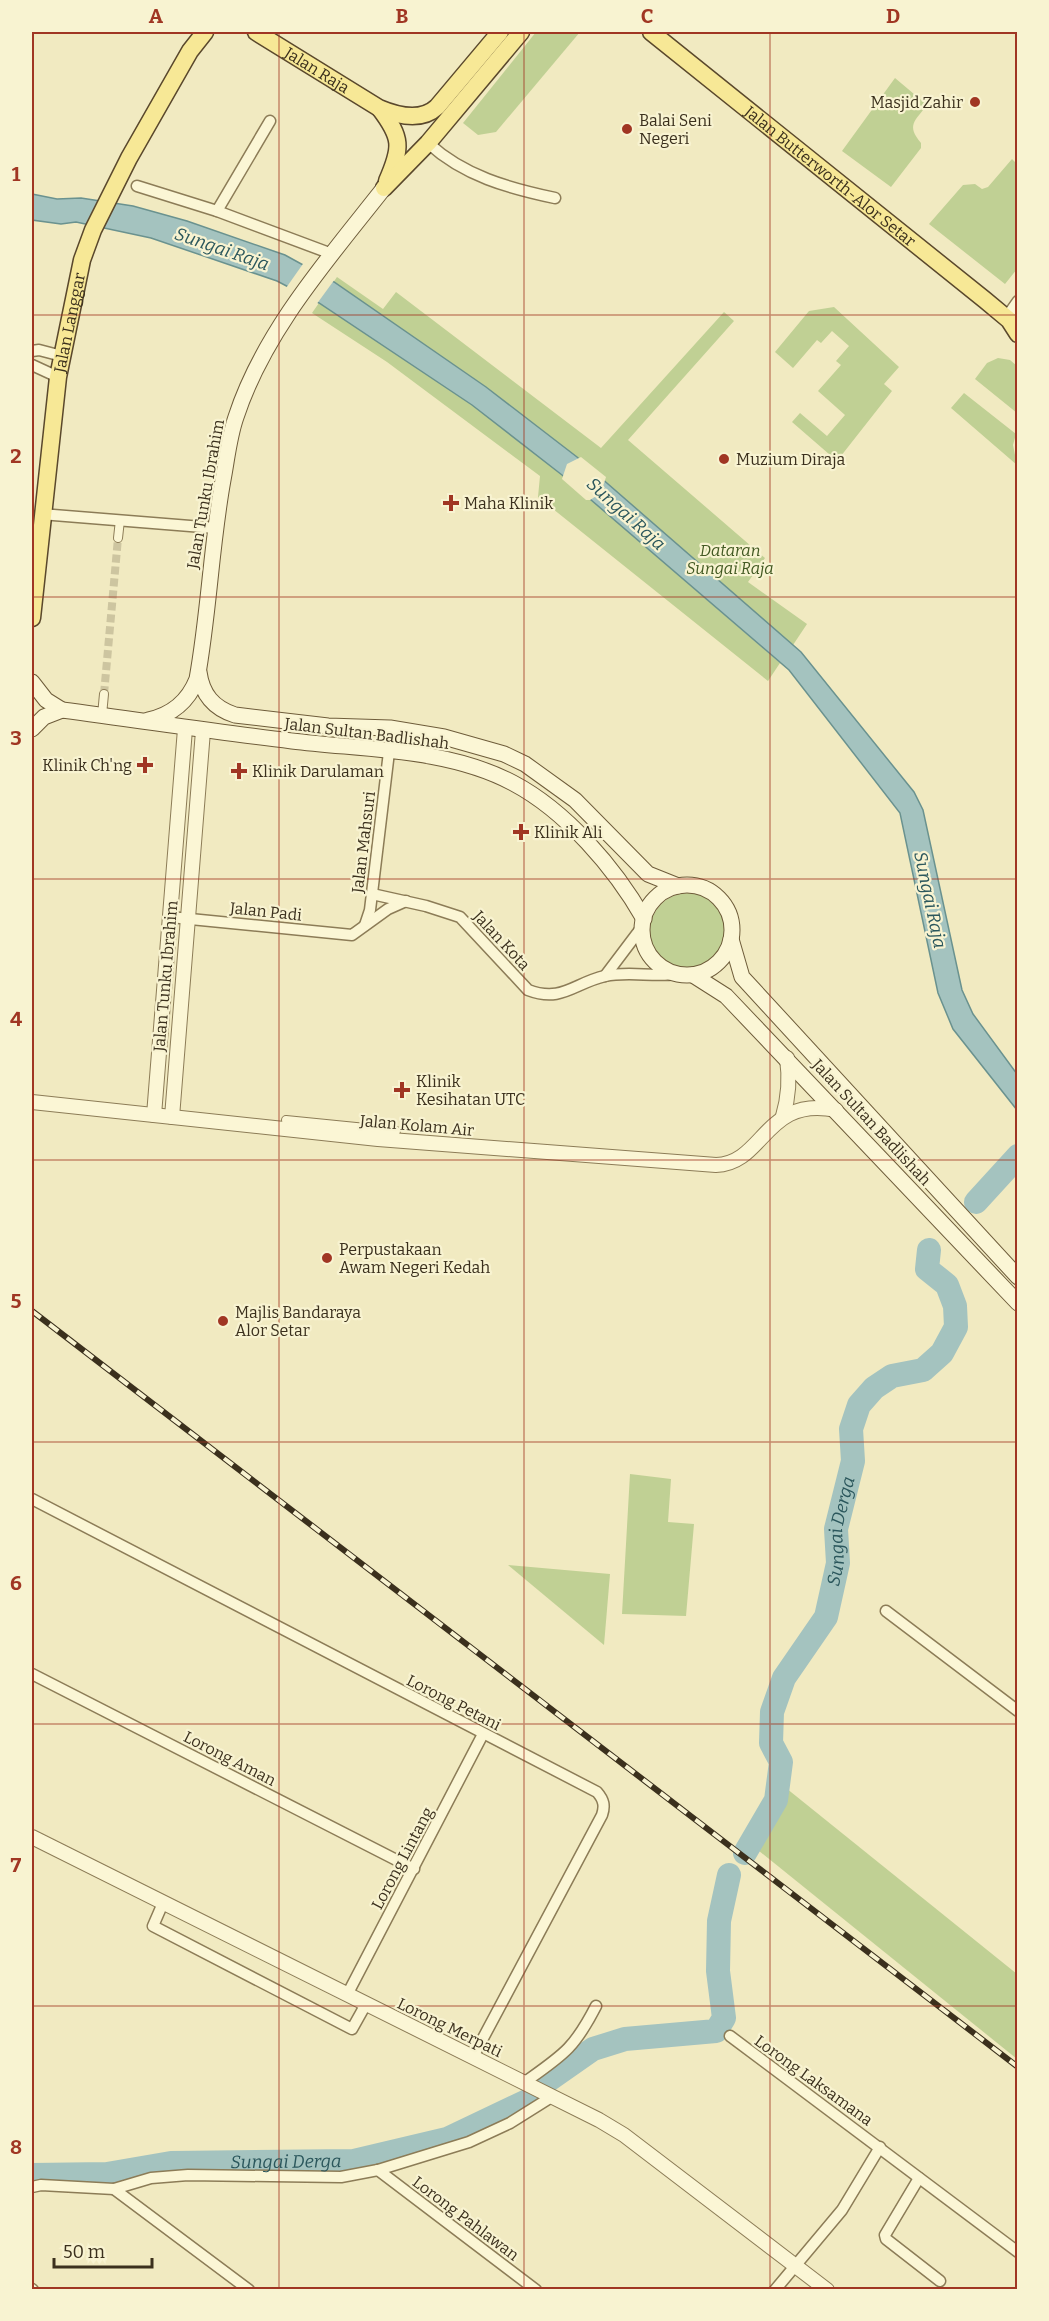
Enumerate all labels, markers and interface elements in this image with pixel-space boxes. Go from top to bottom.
text: A [149,4,164,28]
text: B [396,4,409,28]
text: C [641,4,653,28]
text: D [886,4,900,28]
street label: Jalan Raja [280,43,353,97]
place label: Masjid Zahir [870,93,963,112]
marker: Masjid Zahir [968,95,982,109]
street label: Jalan Butterworth-Alor Setar [740,101,919,251]
place label: Balai Seni Negeri [639,111,712,148]
marker: Balai Seni Negeri [620,122,634,136]
text: 1 [12,162,21,186]
water label: Sungai Raja [172,223,272,275]
street label: Jalan Langgar [50,271,89,375]
street label: Jalan Tunku Ibrahim [183,418,228,571]
text: 2 [10,444,22,468]
place label: Muzium Diraja [736,450,846,469]
marker: Muzium Diraja [717,452,731,466]
water label: Sungai Raja [582,473,670,555]
marker: Maha Klinik [442,494,460,512]
place label: Maha Klinik [464,494,553,513]
park label: Dataran Sungai Raja [686,541,774,578]
street label: Jalan Sultan Badlishah [283,714,450,753]
text: 3 [10,726,22,750]
place label: Klinik Ch'ng [42,756,132,775]
marker: Klinik Ch'ng [136,756,154,774]
marker: Klinik Darulaman [230,762,248,780]
place label: Klinik Darulaman [252,762,384,781]
street label: Jalan Mahsuri [348,790,379,895]
marker: Klinik Ali [512,823,530,841]
place label: Klinik Ali [534,823,603,842]
water label: Sungai Raja [909,850,951,950]
street label: Jalan Padi [228,898,303,925]
street label: Jalan Tunku Ibrahim [149,900,182,1053]
street label: Jalan Kota [469,906,534,974]
text: 4 [10,1007,22,1031]
street label: Jalan Sultan Badlishah [808,1055,935,1189]
place label: Klinik Kesihatan UTC [416,1072,525,1109]
marker: Klinik Kesihatan UTC [393,1081,411,1099]
street label: Jalan Kolam Air [358,1111,475,1140]
place label: Perpustakaan Awam Negeri Kedah [339,1240,490,1277]
marker: Perpustakaan Awam Negeri Kedah [320,1251,334,1265]
text: 5 [11,1289,22,1313]
place label: Majlis Bandaraya Alor Setar [235,1303,361,1340]
marker: Majlis Bandaraya Alor Setar [216,1314,230,1328]
water label: Sungai Derga [822,1474,860,1588]
text: 6 [10,1571,22,1595]
street label: Lorong Petani [403,1671,504,1734]
street label: Lorong Aman [180,1727,279,1790]
street label: Lorong Lintang [368,1804,437,1913]
text: 7 [11,1853,22,1877]
street label: Lorong Merpati [394,1994,506,2061]
street label: Lorong Laksamana [751,2031,877,2130]
text: 8 [10,2135,22,2159]
water label: Sungai Derga [230,2150,342,2173]
street label: Lorong Pahlawan [409,2172,523,2264]
scale bar [54,2231,152,2269]
text: 50 m [63,2241,105,2263]

